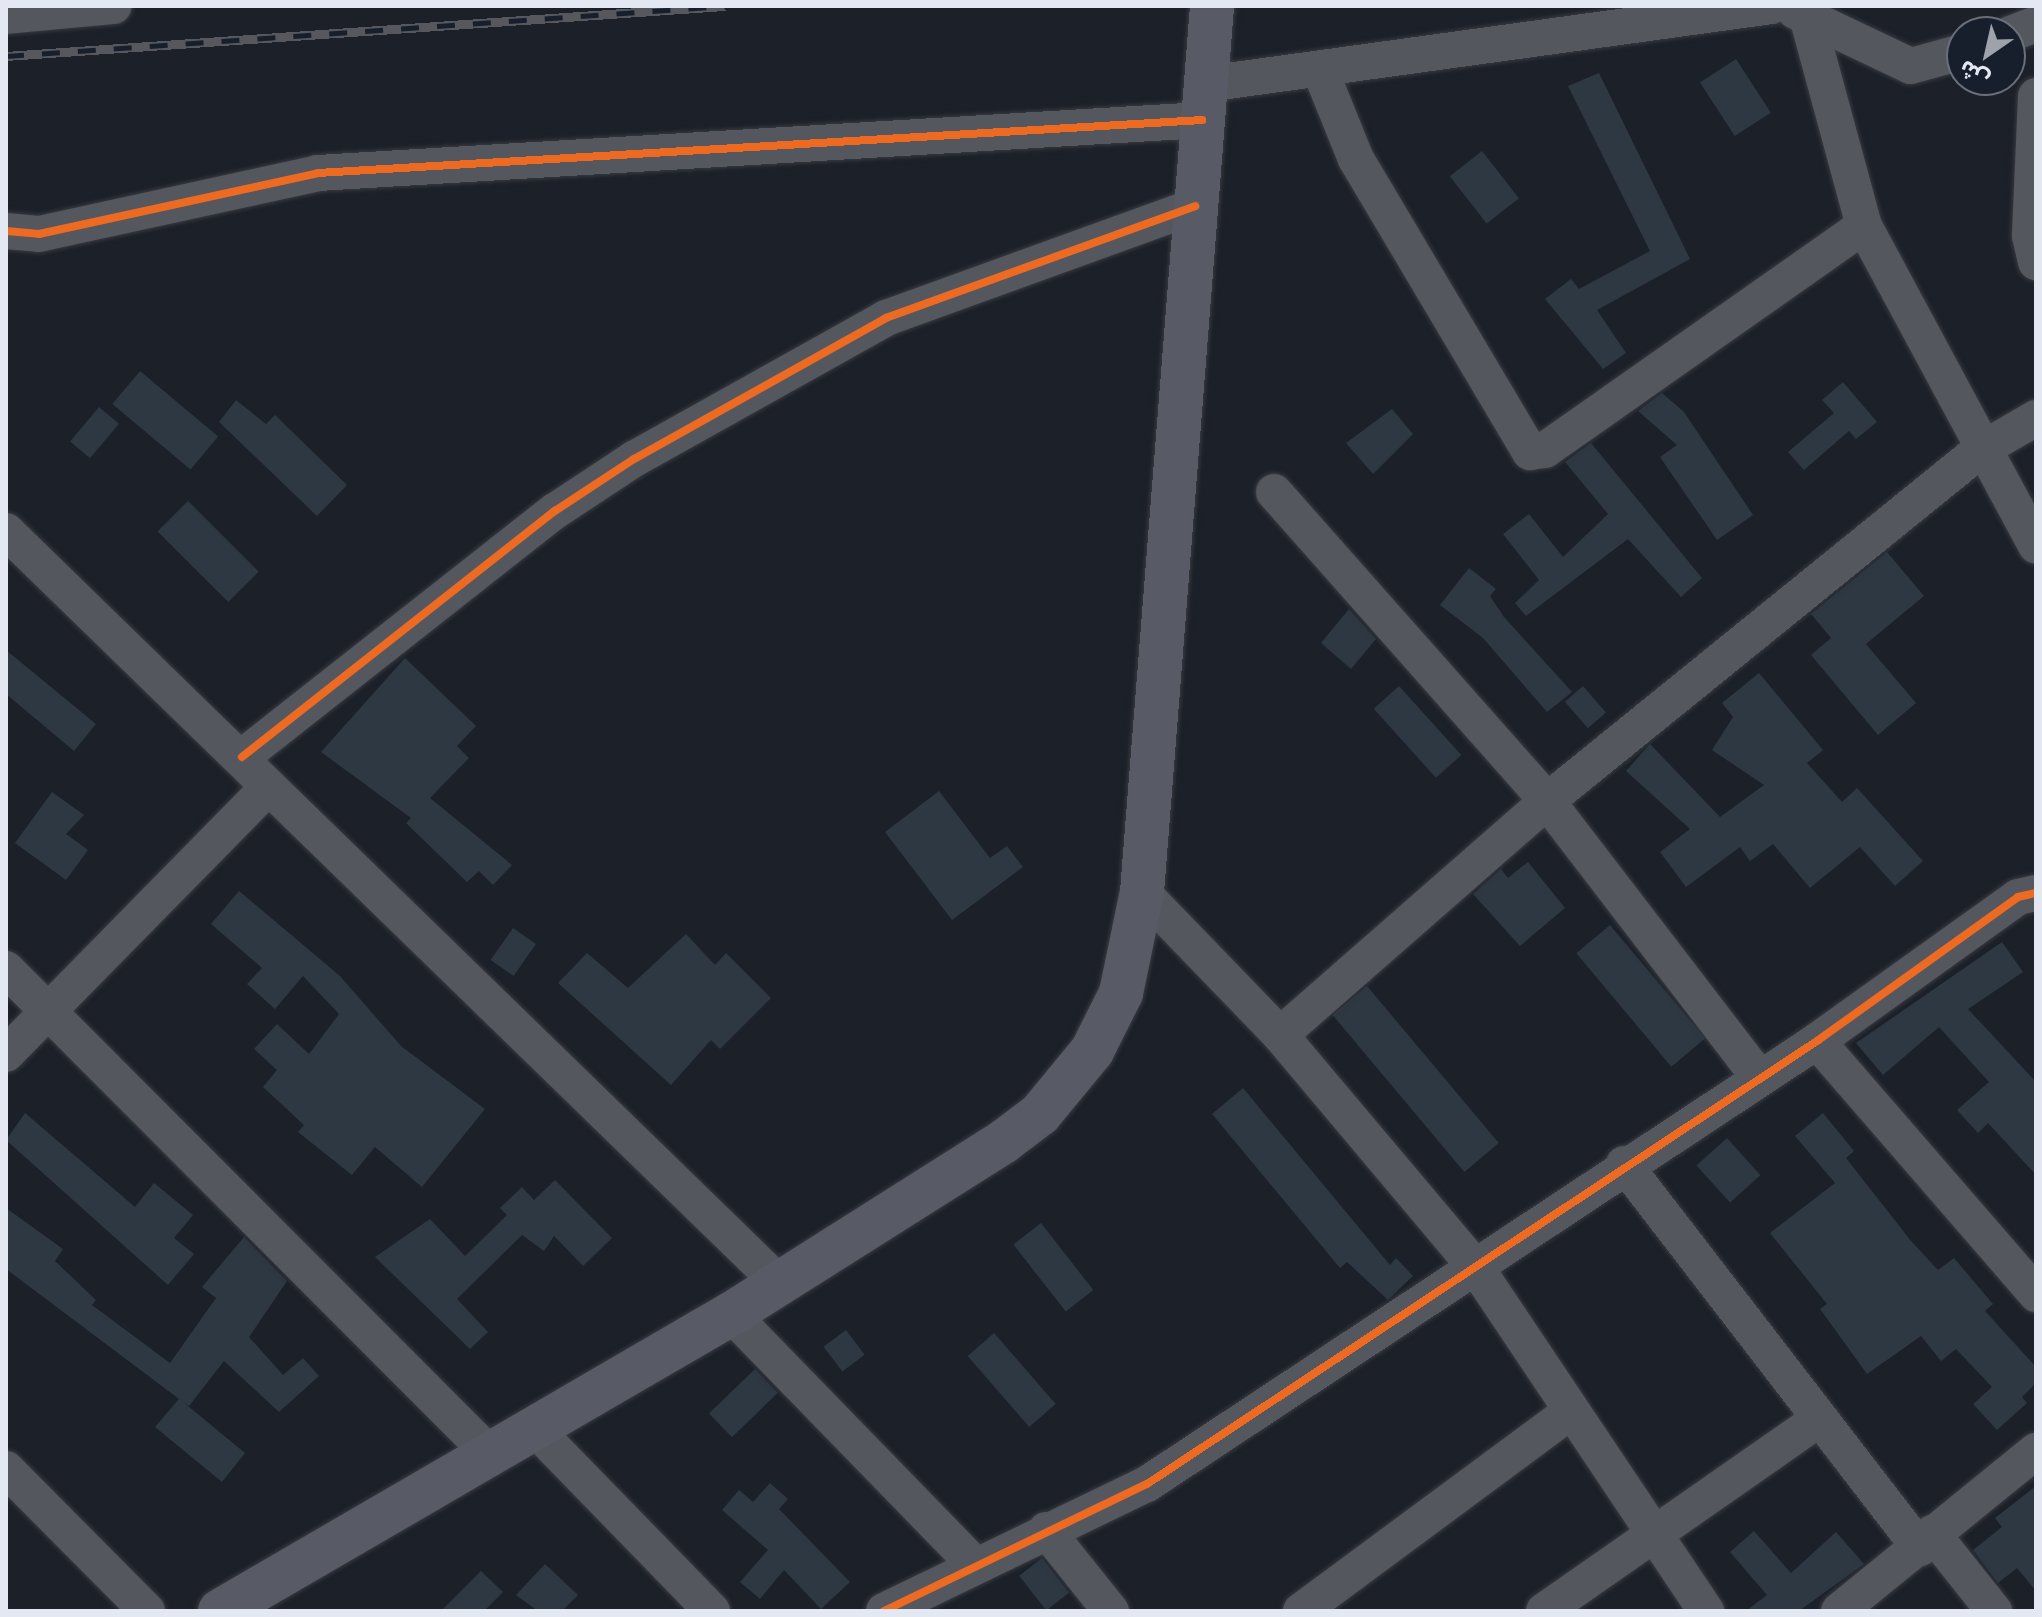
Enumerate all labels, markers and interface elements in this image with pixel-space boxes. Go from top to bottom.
north arrow [1946,16,2026,96]
text: ش [1953,55,1993,94]

